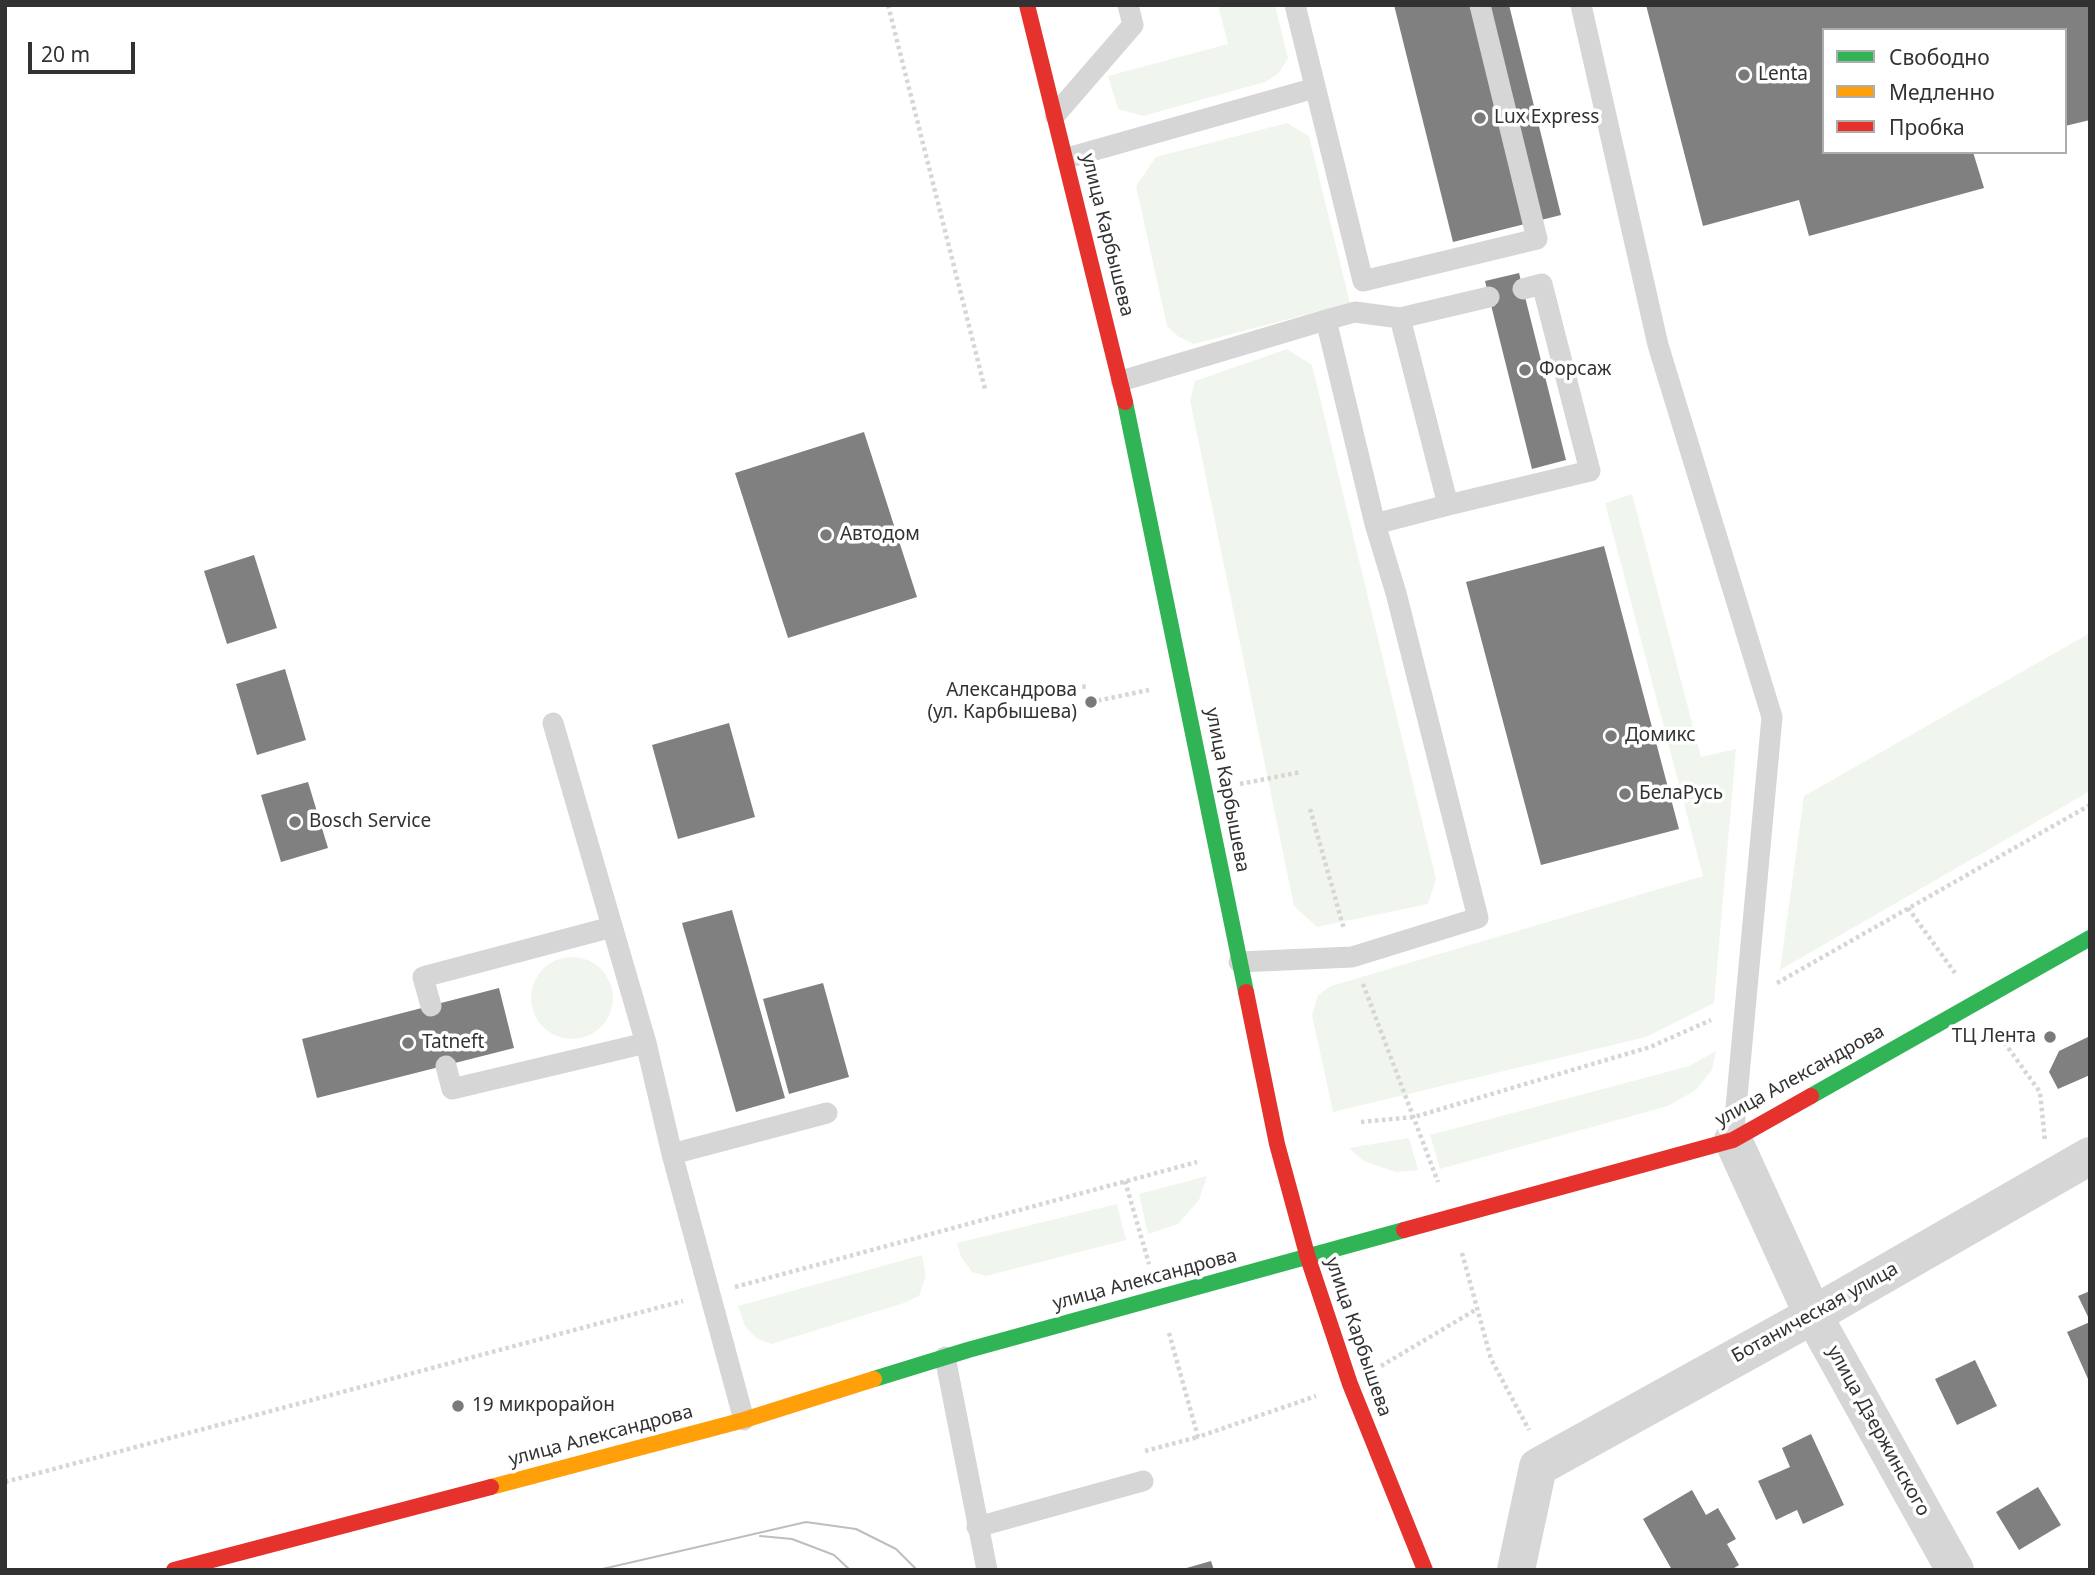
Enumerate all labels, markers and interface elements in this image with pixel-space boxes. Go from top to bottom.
scale bar [32,28,138,72]
legend [1822,28,2067,154]
text: 20 m [41,40,90,68]
text: Свободно [1889,43,1990,71]
place label: Lenta [1758,64,1808,86]
marker: Lenta [1736,67,1752,83]
text: Медленно [1889,78,1995,106]
place label: Lux Express [1494,107,1599,129]
marker: Lux Express [1472,110,1488,126]
text: Пробка [1889,113,1965,141]
street label: улица Карбышева [1076,151,1138,319]
place label: Форсаж [1539,359,1611,381]
marker: Форсаж [1517,362,1533,378]
place label: Автодом [840,524,920,546]
marker: Автодом [818,527,834,543]
place label: Александрова (ул. Карбышева) [927,680,1077,724]
marker: Александрова (ул. Карбышева) [1083,694,1099,710]
street label: улица Карбышева [1200,706,1254,874]
place label: Домикс [1625,725,1696,747]
marker: Домикс [1603,728,1619,744]
place label: БелаРусь [1639,783,1723,805]
marker: БелаРусь [1617,786,1633,802]
place label: Bosch Service [309,811,431,833]
marker: Bosch Service [287,814,303,830]
street label: улица Александрова [1712,1020,1888,1132]
place label: ТЦ Лента [1952,1026,2036,1048]
marker: ТЦ Лента [2042,1029,2058,1045]
place label: Tatneft [422,1032,484,1054]
marker: Tatneft [400,1035,416,1051]
street label: улица Александрова [1051,1244,1239,1316]
street label: улица Карбышева [1320,1254,1396,1420]
street label: Ботаническая улица [1728,1258,1902,1368]
street label: улица Дзержинского [1822,1342,1934,1520]
place label: 19 микрорайон [472,1395,615,1417]
marker: 19 микрорайон [450,1398,466,1414]
street label: улица Александрова [507,1400,695,1472]

